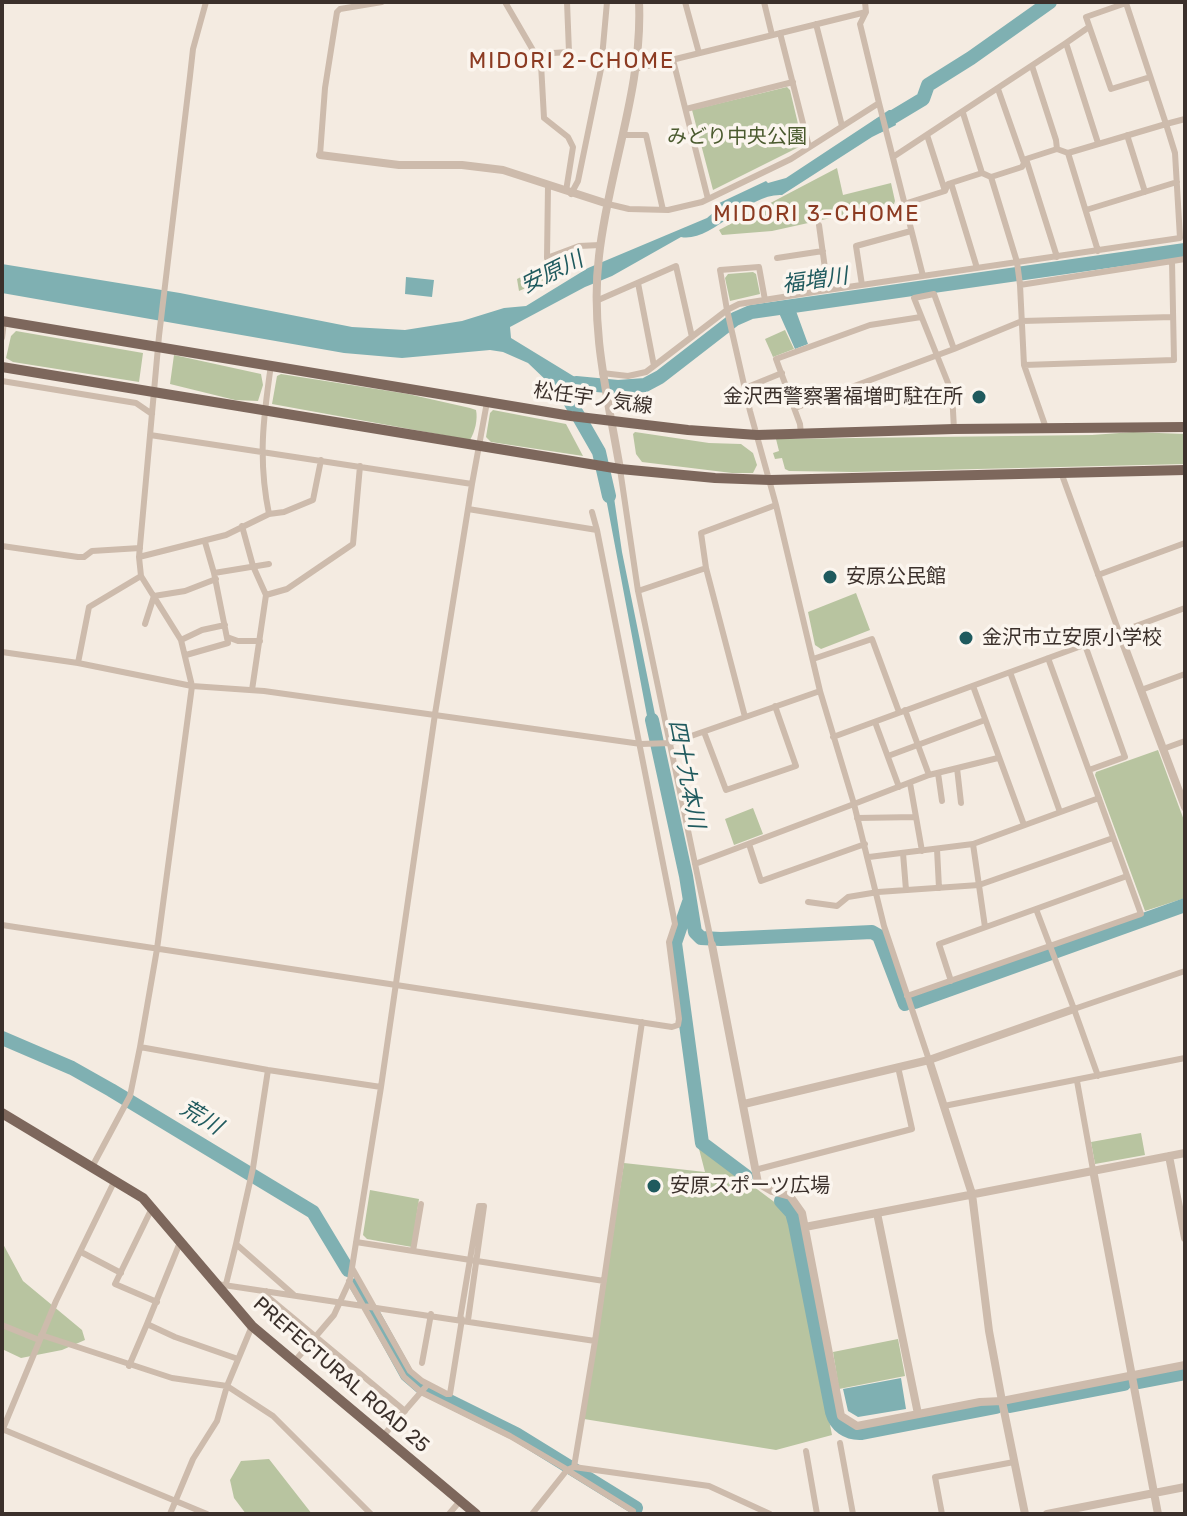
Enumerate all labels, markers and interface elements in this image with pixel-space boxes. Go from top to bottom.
district label: MIDORI 2-CHOME [469,49,675,75]
park label: みどり中央公園 [667,125,807,149]
district label: MIDORI 3-CHOME [713,202,921,228]
water label: 安原川 [517,247,587,299]
water label: 福増川 [780,263,850,299]
street label: 松任宇ノ気線 [532,379,654,419]
place label: 金沢西警察署福増町駐在所 [723,385,963,409]
marker: 金沢西警察署福増町駐在所 [970,388,988,406]
place label: 安原公民館 [846,565,946,589]
marker: 安原公民館 [821,568,839,586]
place label: 金沢市立安原小学校 [982,626,1162,650]
marker: 金沢市立安原小学校 [957,629,975,647]
water label: 四十九本川 [663,717,709,831]
water label: 荒川 [175,1095,227,1141]
place label: 安原スポーツ広場 [670,1174,830,1198]
marker: 安原スポーツ広場 [645,1177,663,1195]
street label: PREFECTURAL ROAD 25 [248,1292,434,1458]

